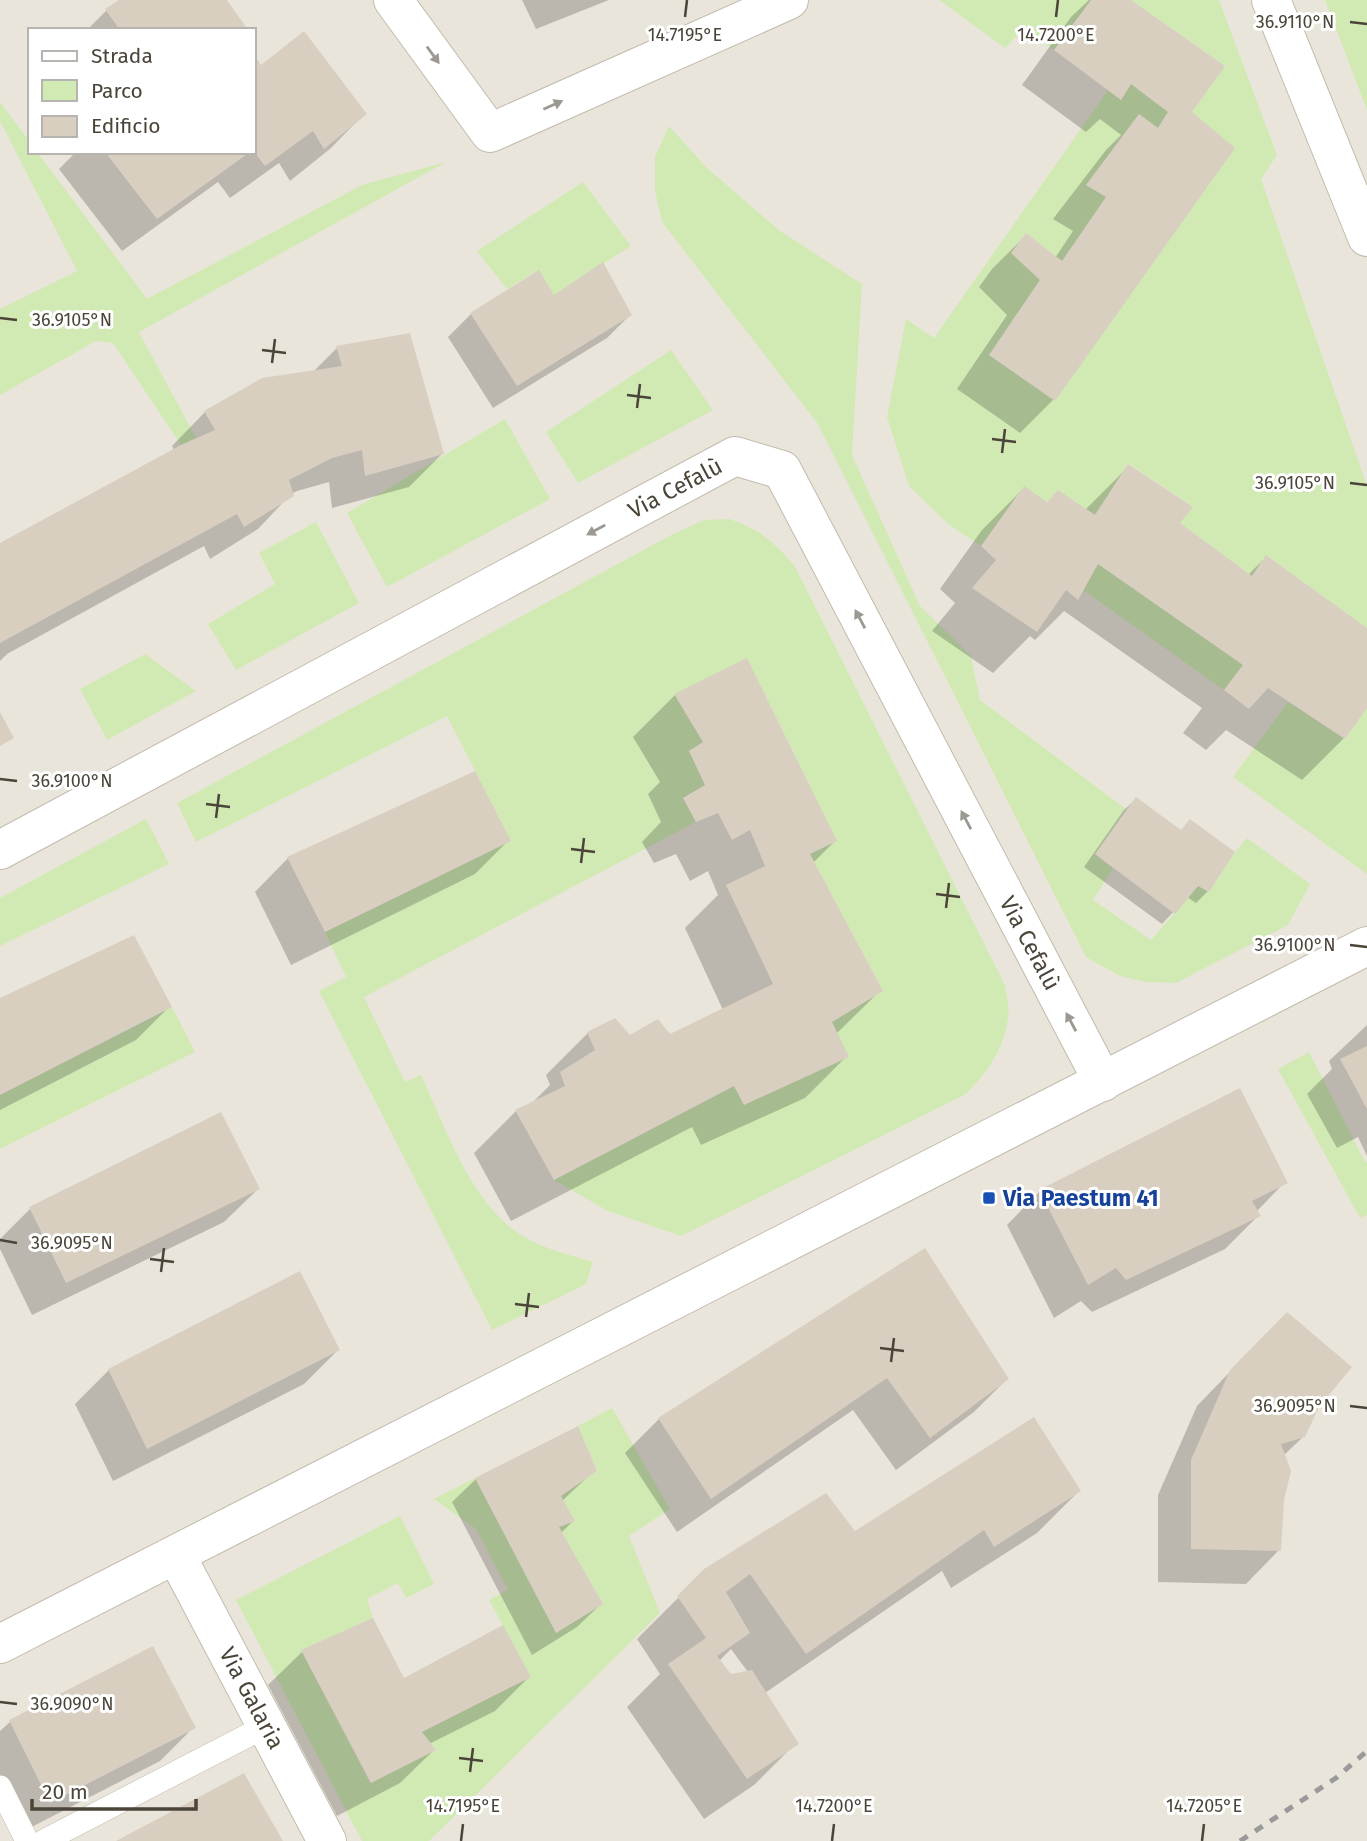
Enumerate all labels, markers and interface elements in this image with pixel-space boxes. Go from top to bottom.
text: 36.9110°N [1256,11,1334,33]
text: 14.7195°E [648,24,722,46]
text: 14.7200°E [1017,24,1095,46]
legend [28,28,256,154]
text: Strada [91,43,153,69]
one-way arrow [426,46,440,64]
text: Parco [91,78,143,104]
one-way arrow [542,99,563,110]
text: Edificio [91,113,161,139]
text: 36.9105°N [32,309,112,331]
street label: Via Cefalù [623,452,727,524]
text: 36.9105°N [1255,472,1335,494]
one-way arrow [587,524,606,536]
one-way arrow [855,609,866,629]
text: 36.9100°N [31,770,113,792]
one-way arrow [960,810,971,830]
street label: Via Cefalù [994,891,1066,995]
text: 36.9100°N [1254,934,1336,956]
one-way arrow [1065,1012,1077,1032]
place label: Via Paestum 41 [1002,1184,1159,1212]
marker: Via Paestum 41 [981,1190,997,1206]
text: 36.9095°N [31,1232,113,1254]
text: 36.9095°N [1254,1395,1336,1417]
street label: Via Galaria [213,1642,291,1754]
text: 36.9090°N [31,1693,113,1715]
scale bar [32,1768,196,1812]
text: 20 m [42,1779,88,1805]
text: 14.7195°E [426,1795,500,1817]
text: 14.7200°E [795,1795,873,1817]
text: 14.7205°E [1166,1795,1242,1817]

